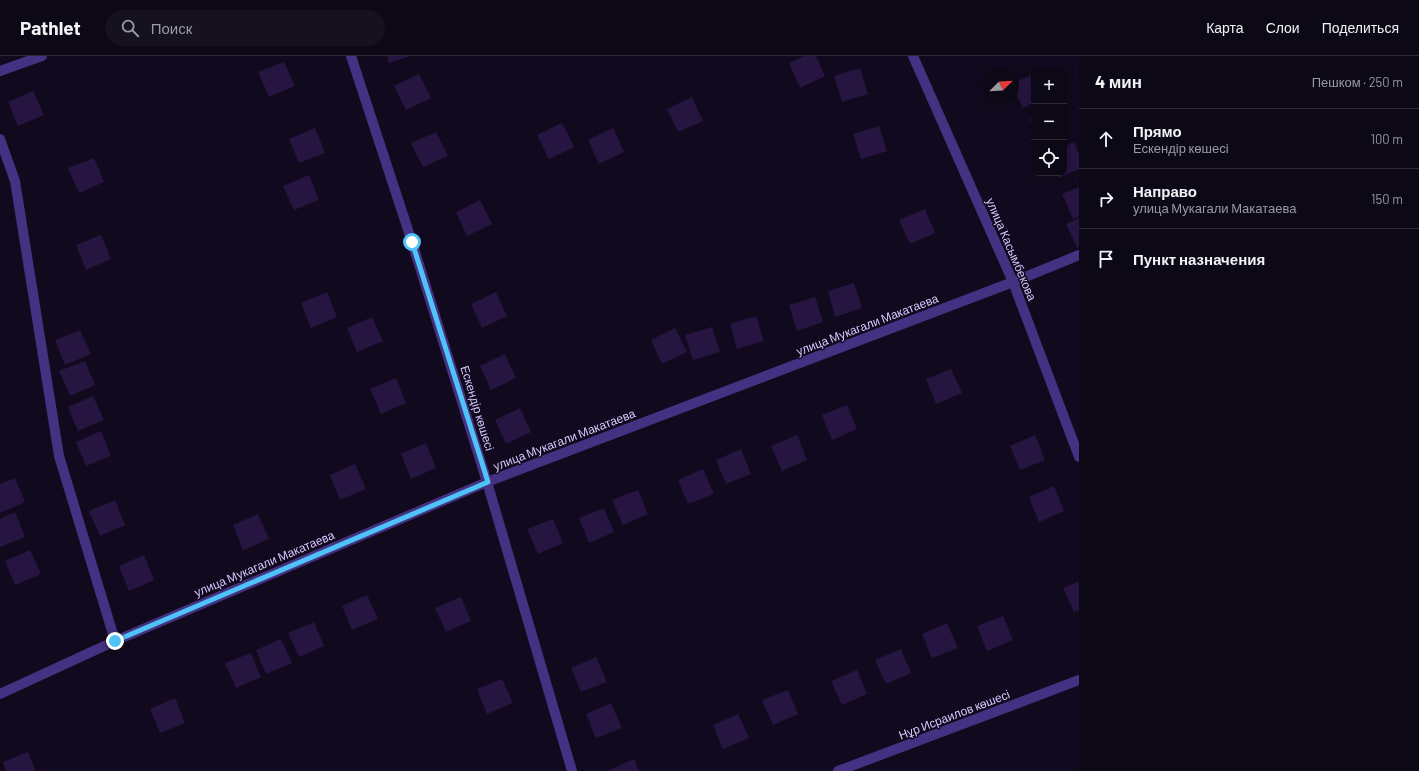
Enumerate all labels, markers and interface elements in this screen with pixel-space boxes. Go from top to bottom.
search box [105,10,385,46]
text: Pathlet [20,16,81,39]
icon: search [119,17,141,39]
text: Поиск [151,19,192,37]
text: Карта [1206,19,1244,36]
text: Слои [1266,19,1300,36]
text: Поделиться [1322,19,1399,36]
north arrow [983,68,1019,104]
map controls [1031,68,1067,176]
button: + [1031,68,1067,104]
text: 4 мин [1095,71,1142,91]
text: Пешком · 250 m [1312,74,1403,90]
button: − [1031,104,1067,140]
text: Прямо [1133,122,1182,140]
icon: ahead [1095,128,1117,150]
text: 100 m [1370,131,1403,147]
button: locate [1031,140,1067,176]
text: Ескендір көшесі [1133,140,1229,156]
text: Направо [1133,182,1197,200]
icon: right [1095,188,1117,210]
text: 150 m [1371,191,1403,207]
street label: улица Касымбекова [983,196,1040,303]
text: улица Мукагали Макатаева [1133,200,1297,216]
route start [403,233,421,251]
icon: arrive [1095,248,1117,270]
text: Пункт назначения [1133,250,1265,268]
street label: улица Мукагали Макатаева [794,290,941,359]
street label: Ескендір көшесі [457,364,498,453]
street label: улица Мукагали Макатаева [491,405,638,474]
street label: улица Мукагали Макатаева [192,527,337,600]
route end [106,632,124,650]
street label: Нұр Исраилов көшесі [896,686,1012,743]

